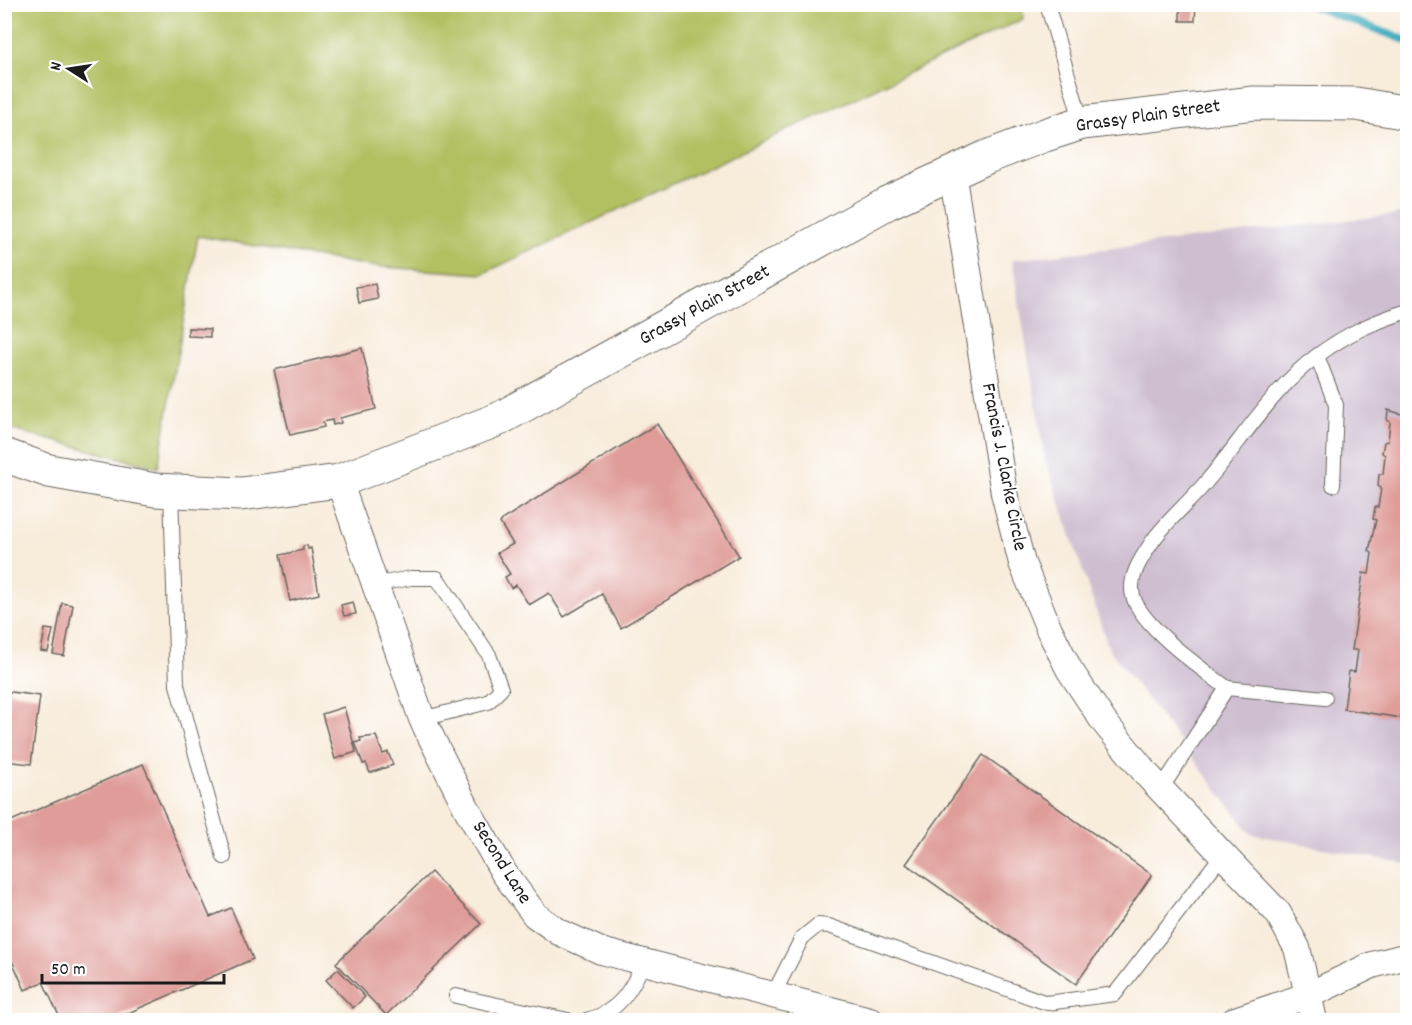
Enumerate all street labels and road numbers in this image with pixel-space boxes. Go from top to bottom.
street label: Grassy Plain Street [1074,93,1222,141]
street label: Grassy Plain Street [634,258,776,354]
street label: Francis J. Clarke Circle [973,381,1033,554]
street label: Second Lane [464,816,538,910]

